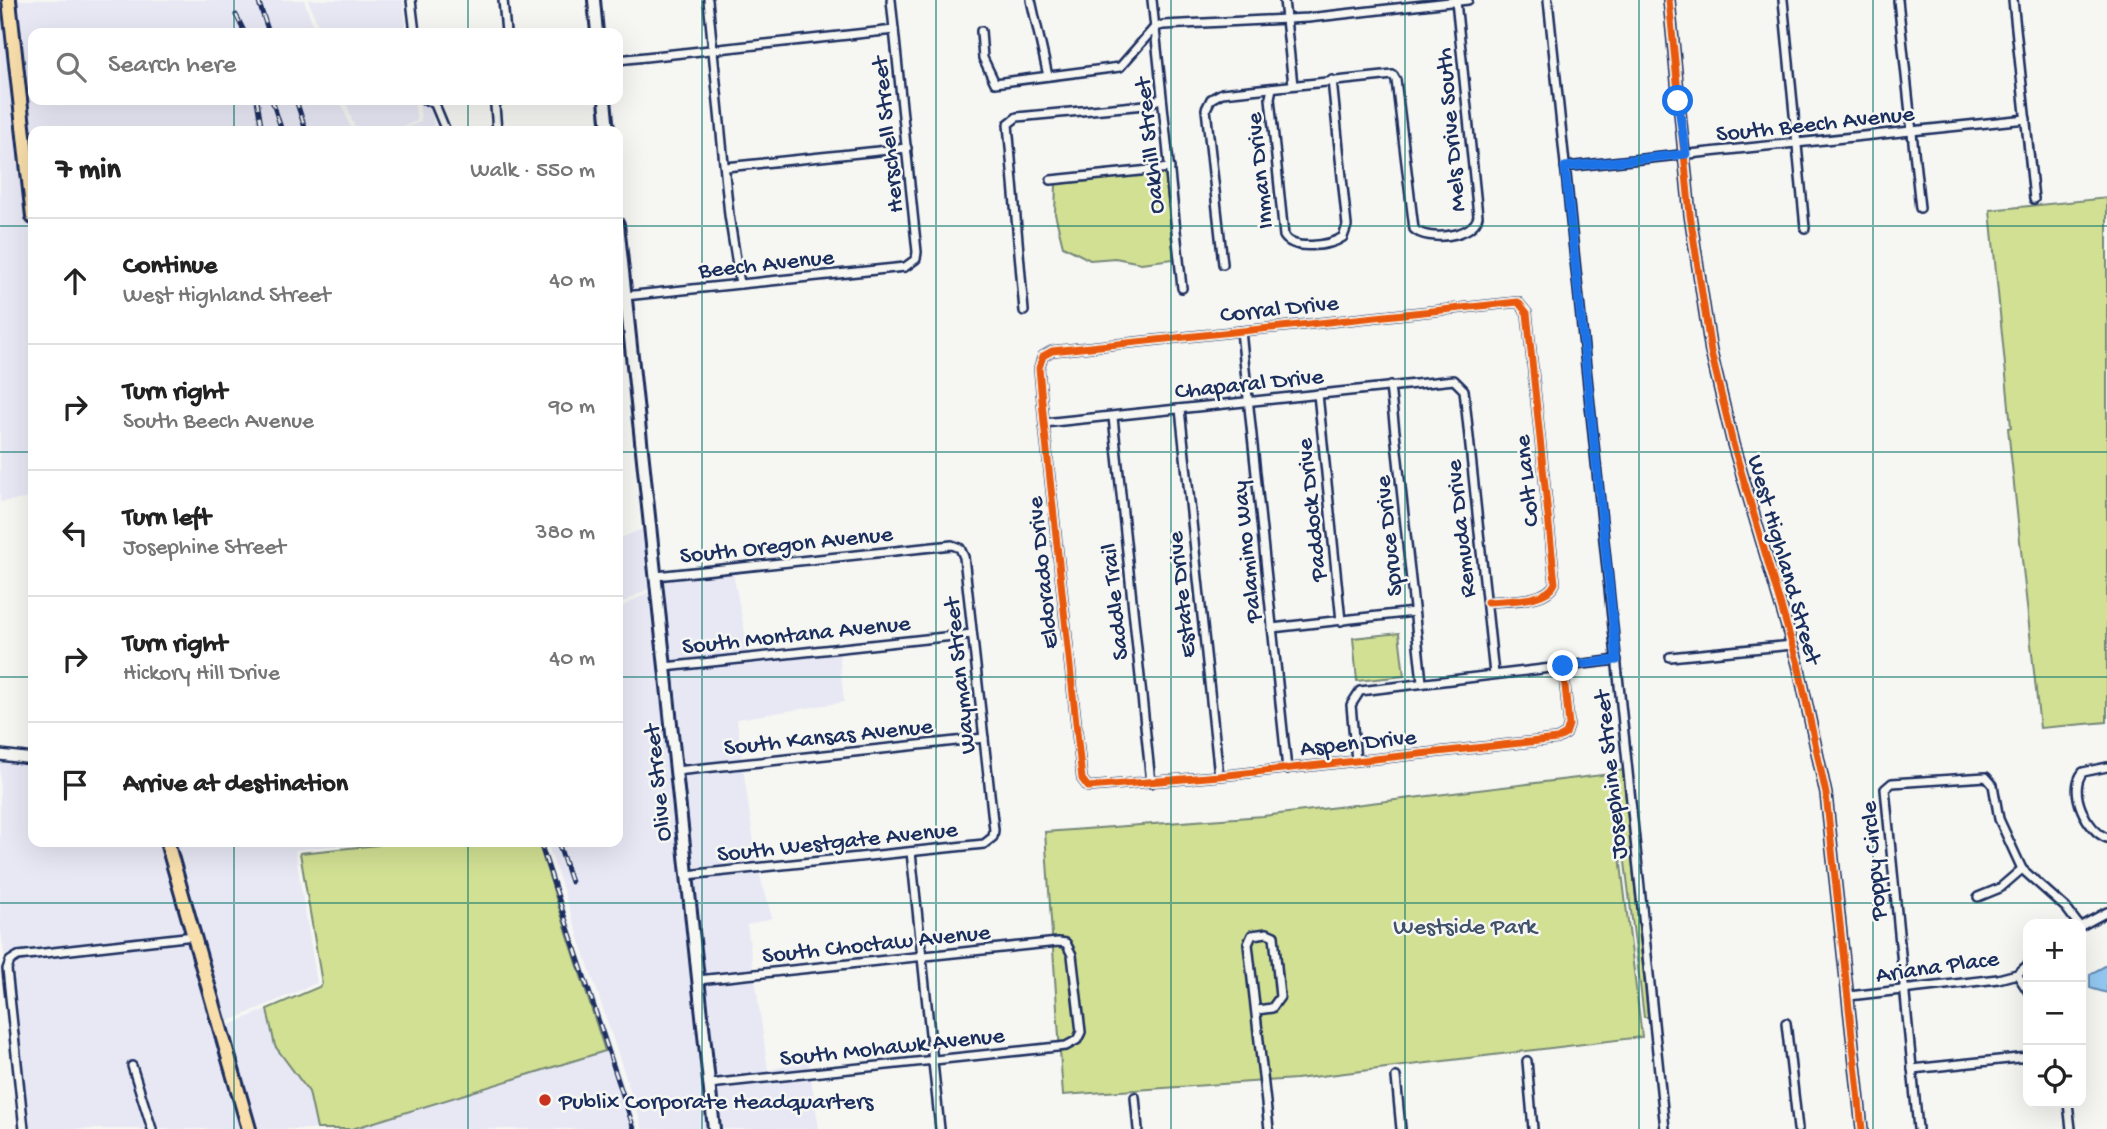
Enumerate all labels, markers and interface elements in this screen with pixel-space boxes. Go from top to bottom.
search box [28,28,623,105]
street label: Mels Drive South [1431,46,1474,213]
icon: search [52,48,90,86]
text: Search here [108,51,236,82]
street label: Herschell Street [867,53,912,214]
street label: Oakhill Street [1130,74,1173,215]
route start [1662,85,1693,116]
street label: South Beech Avenue [1715,101,1917,150]
street label: Inman Drive [1241,110,1282,230]
text: 7 min [56,154,121,189]
text: Walk · 550 m [470,158,595,185]
street label: Beech Avenue [696,244,836,287]
text: Continue [123,252,217,283]
icon: ahead [56,262,94,300]
text: 40 m [549,268,595,295]
text: West Highland Street [123,283,330,310]
street label: Corral Drive [1219,290,1341,331]
street label: Chaparal Drive [1174,363,1326,408]
text: Turn right [123,378,227,409]
icon: right [56,388,94,426]
text: 90 m [549,394,595,421]
text: South Beech Avenue [123,409,314,436]
street label: Colt Lane [1509,433,1548,528]
street label: Paddock Drive [1291,436,1336,584]
street label: West Highland Street [1739,452,1827,670]
street label: Remuda Drive [1441,458,1484,599]
street label: Spruce Drive [1370,473,1411,597]
street label: Palamino Way [1227,479,1270,625]
street label: Eldorado Drive [1022,494,1067,650]
text: Turn left [123,504,211,535]
icon: left [56,514,94,552]
text: 380 m [536,520,595,547]
street label: South Oregon Avenue [678,521,895,572]
street label: Estate Drive [1162,529,1205,659]
text: Josephine Street [123,535,286,562]
street label: Saddle Trail [1096,542,1137,662]
street label: Wayman Street [939,594,984,755]
street label: South Montana Avenue [681,610,913,663]
text: Turn right [123,630,227,661]
icon: right [56,640,94,678]
text: 40 m [549,646,595,673]
route end [1547,650,1578,681]
text: Hickory Hill Drive [123,661,280,688]
street label: Josephine Street [1589,687,1636,861]
street label: South Kansas Avenue [722,713,935,764]
street label: Olive Street [639,720,680,843]
street label: Aspen Drive [1299,724,1418,765]
icon: arrive [56,766,94,804]
text: Arrive at destination [123,770,348,801]
street label: Poppy Circle [1856,799,1895,922]
street label: South Westgate Avenue [716,816,960,871]
park label: Westside Park [1393,914,1539,943]
street label: South Choctaw Avenue [761,919,993,972]
map controls [2023,919,2086,1108]
button: + [2023,919,2086,982]
street label: Ariana Place [1874,945,2002,991]
button: − [2023,982,2086,1045]
street label: South Mohawk Avenue [779,1022,1007,1075]
button: locate [2023,1045,2086,1108]
place label: Publix Corporate Headquarters [558,1089,874,1118]
marker: Publix Corporate Headquarters [537,1092,553,1108]

